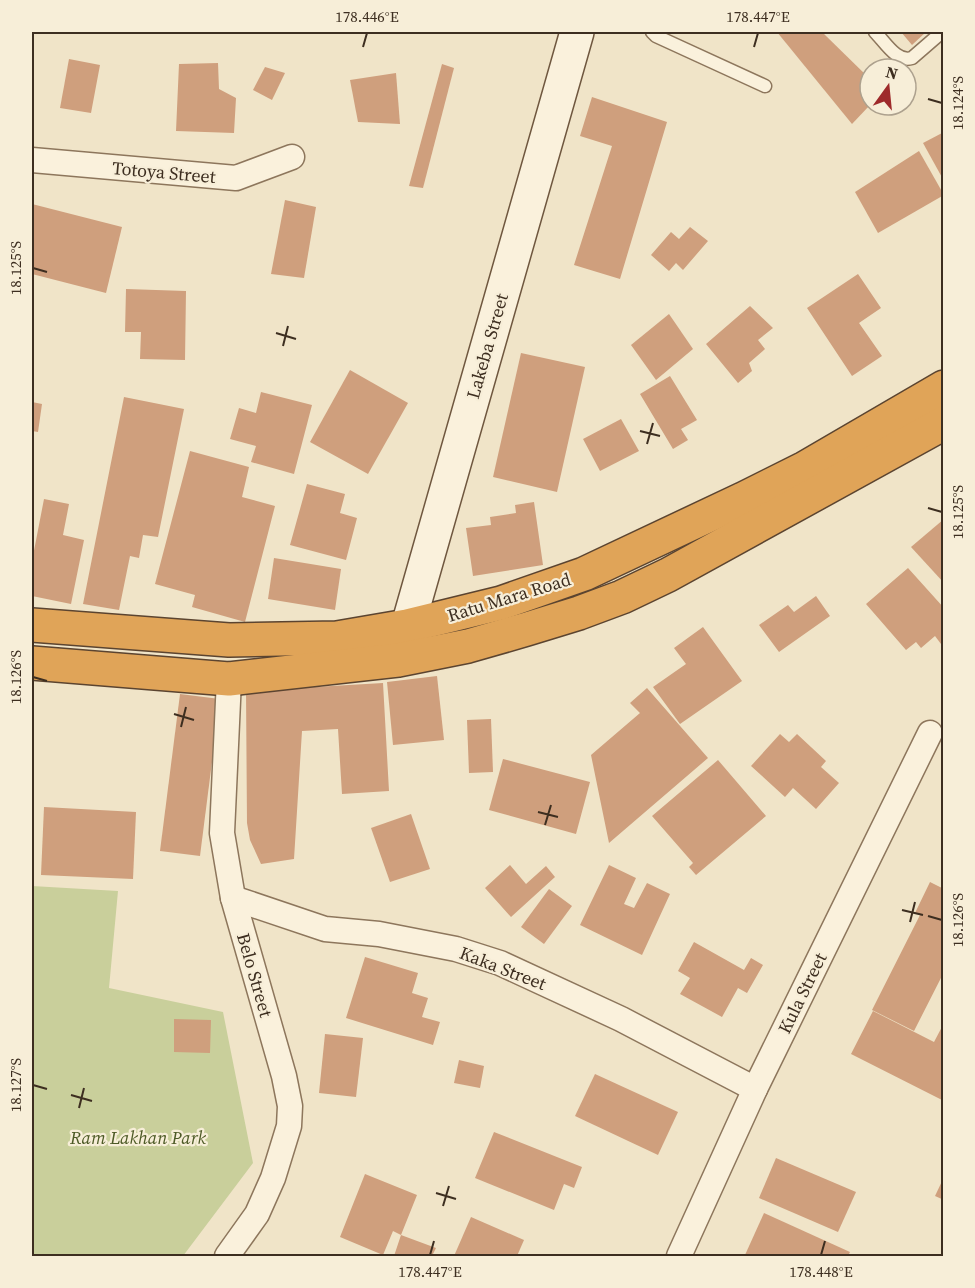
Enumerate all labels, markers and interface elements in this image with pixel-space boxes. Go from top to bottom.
text: 178.446°E [335,6,399,27]
text: 178.447°E [726,6,790,27]
north arrow [858,57,918,117]
text: N [883,60,901,85]
text: 18.124°S [947,75,968,130]
street label: Totoya Street [111,155,217,189]
text: 18.125°S [5,240,26,295]
street label: Lakeba Street [460,290,514,402]
text: 18.125°S [947,484,968,539]
street label: Ratu Mara Road [444,566,574,628]
text: 18.126°S [5,649,26,704]
text: 18.126°S [947,892,968,947]
street label: Belo Street [231,930,279,1020]
street label: Kaka Street [456,940,550,996]
street label: Kula Street [772,948,832,1038]
text: 18.127°S [5,1057,26,1112]
park label: Ram Lakhan Park [69,1125,207,1150]
text: 178.447°E [398,1261,462,1282]
text: 178.448°E [789,1261,853,1282]

